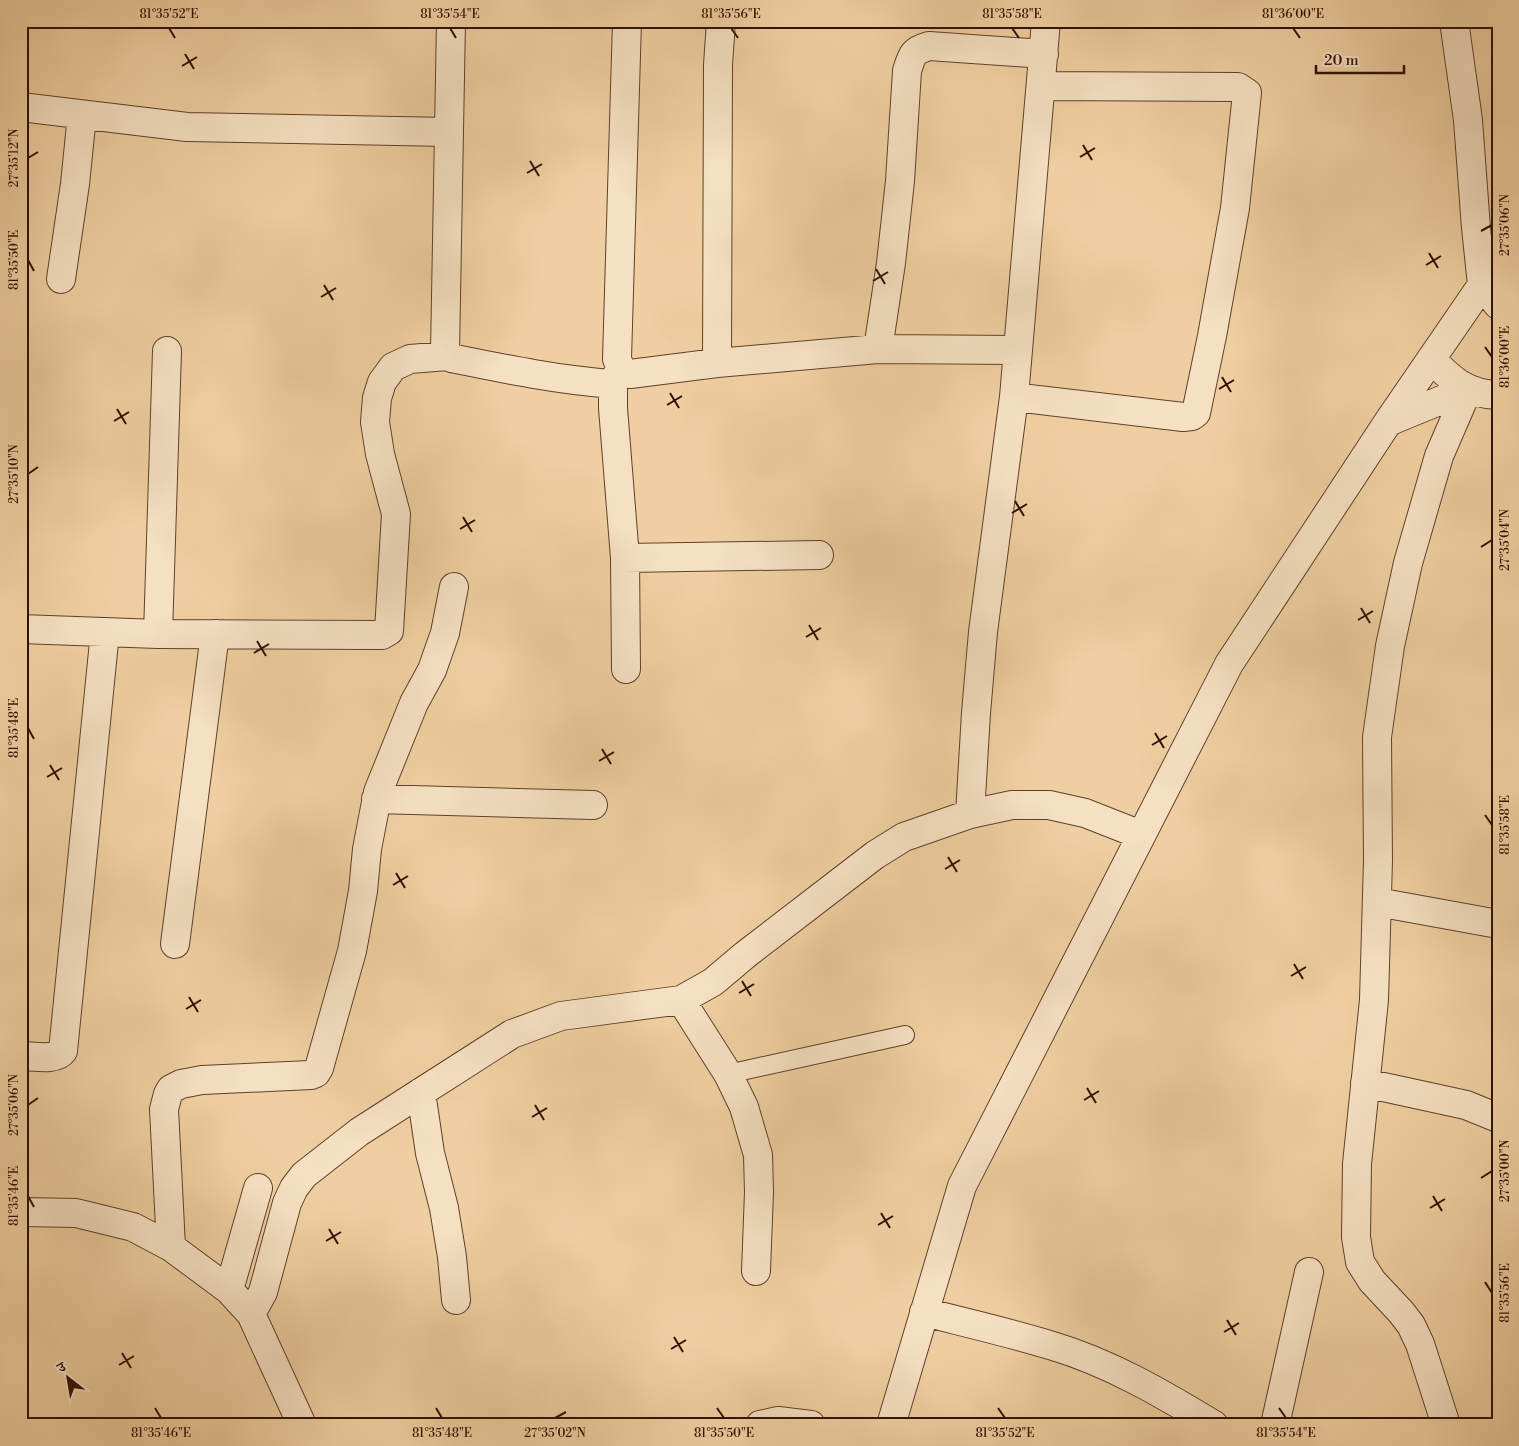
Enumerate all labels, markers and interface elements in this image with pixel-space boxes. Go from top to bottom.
text: 81°35'52"E [139,7,199,22]
text: 81°35'54"E [420,7,480,22]
text: 81°35'56"E [701,7,761,22]
text: 81°35'58"E [982,7,1042,22]
text: 81°36'00"E [1262,7,1324,22]
scale bar [1316,42,1404,74]
text: 20 m [1324,51,1359,70]
text: 27°35'12"N [7,128,22,188]
text: 27°35'06"N [1498,194,1513,256]
text: 81°35'50"E [7,230,22,290]
text: 81°36'00"E [1498,326,1513,388]
text: 27°35'10"N [7,444,22,504]
text: 27°35'04"N [1498,509,1513,571]
text: 81°35'48"E [7,698,22,758]
text: 81°35'58"E [1498,795,1513,855]
text: 27°35'06"N [7,1074,22,1136]
text: 27°35'00"N [1498,1140,1513,1202]
text: 81°35'46"E [7,1166,22,1226]
text: 81°35'56"E [1498,1263,1513,1323]
north arrow [42,1354,92,1404]
text: उ [53,1358,70,1378]
text: 81°35'46"E [131,1426,191,1441]
text: 81°35'48"E [412,1426,472,1441]
text: 27°35'02"N [524,1426,586,1441]
text: 81°35'50"E [694,1426,754,1441]
text: 81°35'52"E [975,1426,1035,1441]
text: 81°35'54"E [1256,1426,1316,1441]

